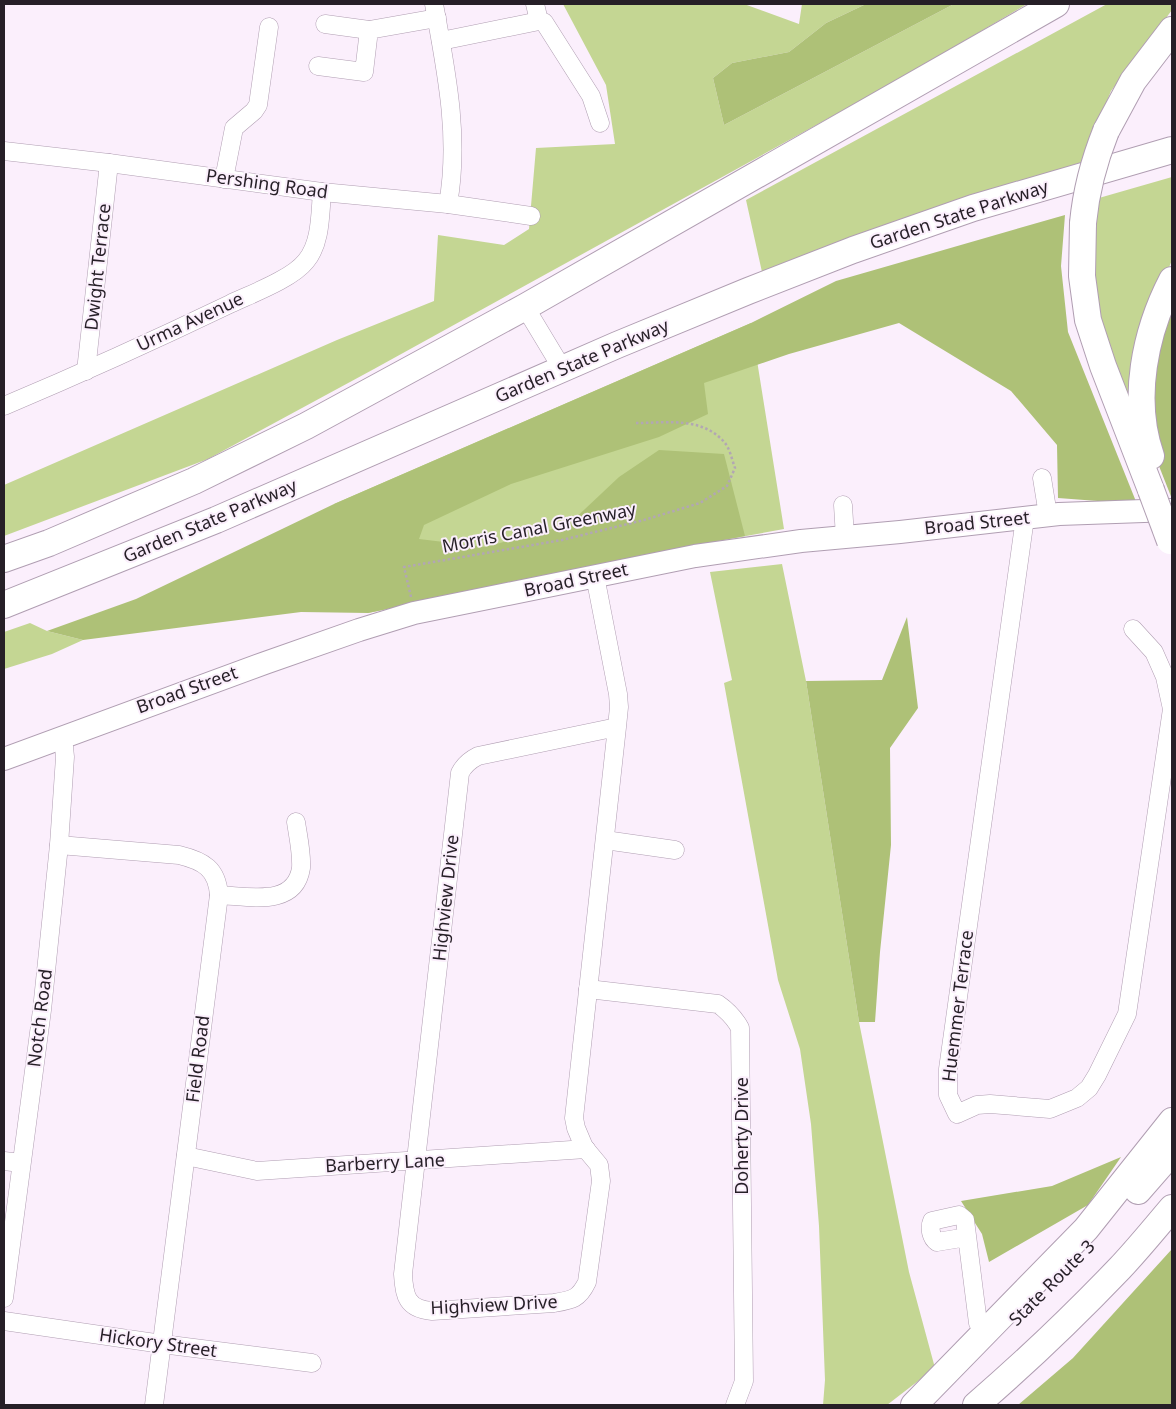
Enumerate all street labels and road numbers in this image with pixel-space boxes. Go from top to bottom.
street label: Pershing Road [205,163,330,203]
street label: Garden State Parkway [866,174,1052,254]
street label: Dwight Terrace [78,202,116,332]
street label: Urma Avenue [132,286,247,356]
street label: Garden State Parkway [491,312,673,408]
street label: Garden State Parkway [119,472,301,568]
street label: Morris Canal Greenway [440,496,639,558]
street label: Broad Street [923,504,1031,539]
street label: Broad Street [522,556,630,602]
street label: Broad Street [133,660,241,718]
street label: Highview Drive [426,833,464,962]
street label: Huemmer Terrace [936,929,978,1083]
street label: Notch Road [21,967,57,1068]
street label: Field Road [180,1014,214,1104]
street label: Doherty Drive [729,1077,753,1195]
street label: Barberry Lane [324,1147,445,1177]
street label: State Route 3 [1003,1234,1100,1331]
street label: Highview Drive [430,1289,558,1319]
street label: Hickory Street [98,1322,219,1362]

